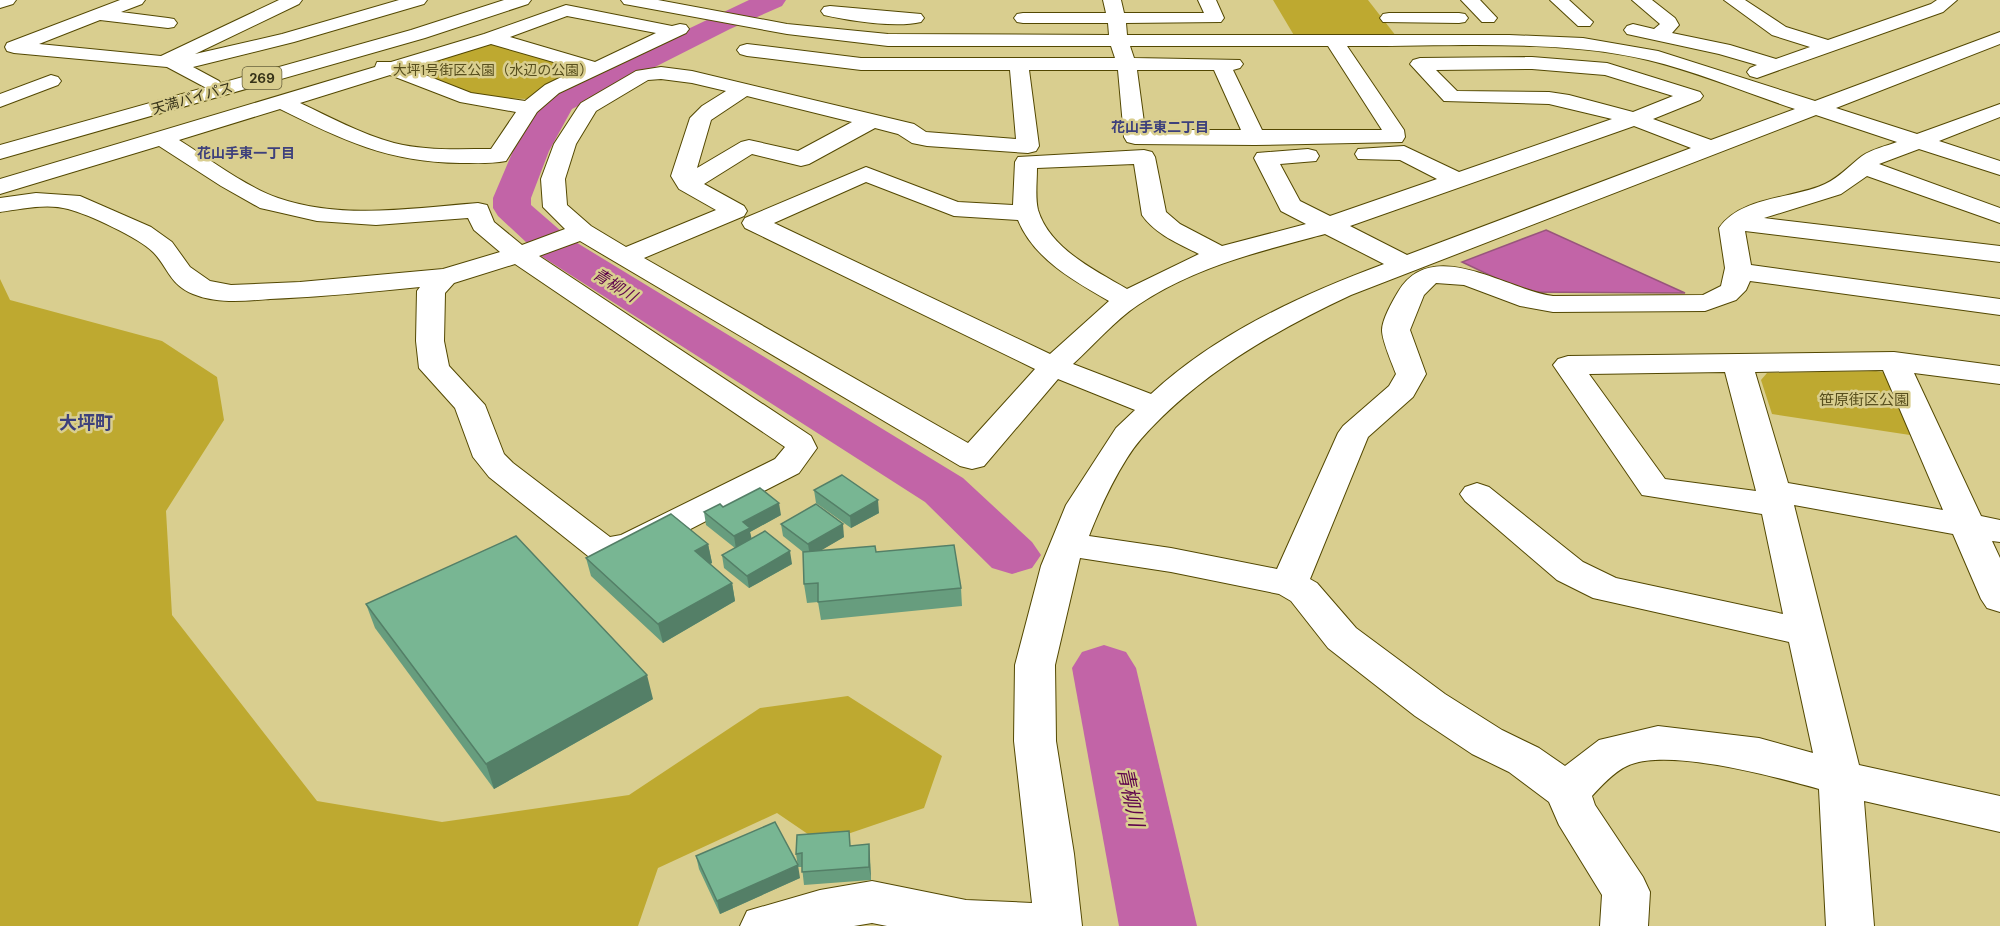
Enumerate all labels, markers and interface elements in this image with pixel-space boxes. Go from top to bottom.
park label: 大坪1号街区公園（水辺の公園） [393,61,593,79]
road number: 269 [242,67,282,89]
street label: 天満バイパス [149,78,235,118]
district label: 花山手東二丁目 [1111,118,1209,136]
district label: 花山手東一丁目 [197,144,295,162]
water label: 青柳川 [589,263,643,308]
park label: 笹原街区公園 [1819,390,1909,410]
district label: 大坪町 [59,411,113,435]
water label: 青柳川 [1112,765,1150,831]

